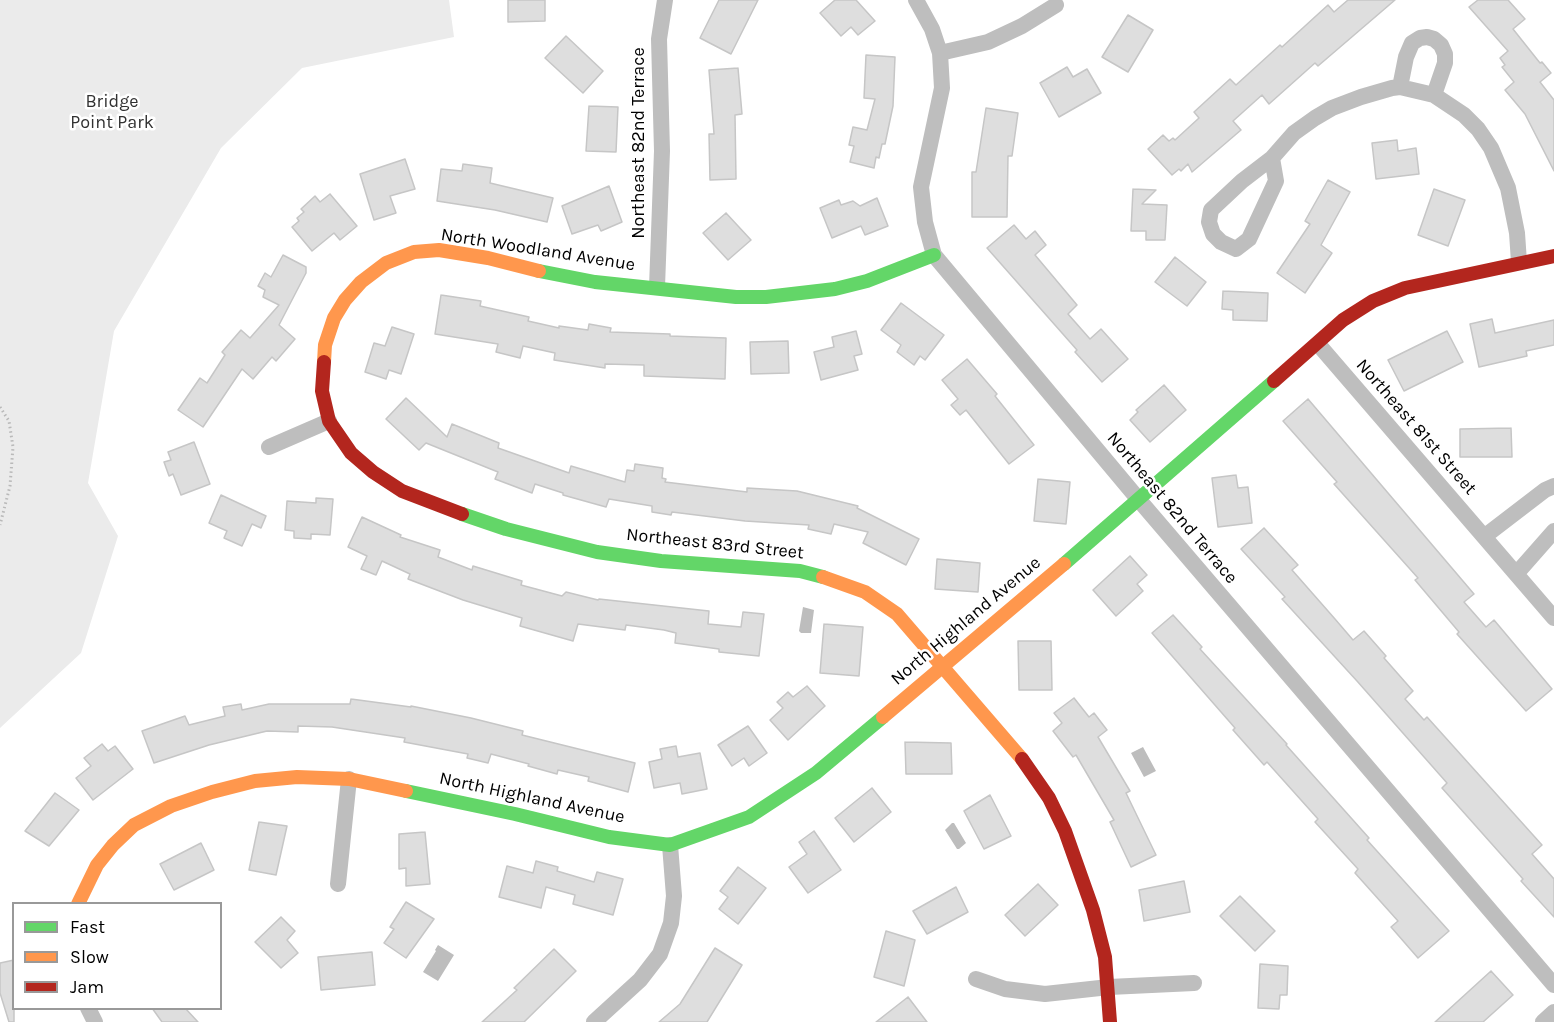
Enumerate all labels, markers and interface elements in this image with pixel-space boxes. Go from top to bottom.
street label: Northeast 82nd Terrace [628,47,650,239]
park label: Bridge Point Park [70,91,154,134]
street label: North Woodland Avenue [439,224,637,276]
street label: Northeast 81st Street [1351,355,1481,499]
street label: Northeast 82nd Terrace [1102,428,1242,588]
street label: Northeast 83rd Street [625,524,805,564]
street label: North Highland Avenue [887,552,1045,690]
street label: North Highland Avenue [437,768,627,828]
legend [12,902,222,1010]
text: Fast [70,916,105,938]
text: Slow [70,946,109,968]
text: Jam [70,976,104,998]

